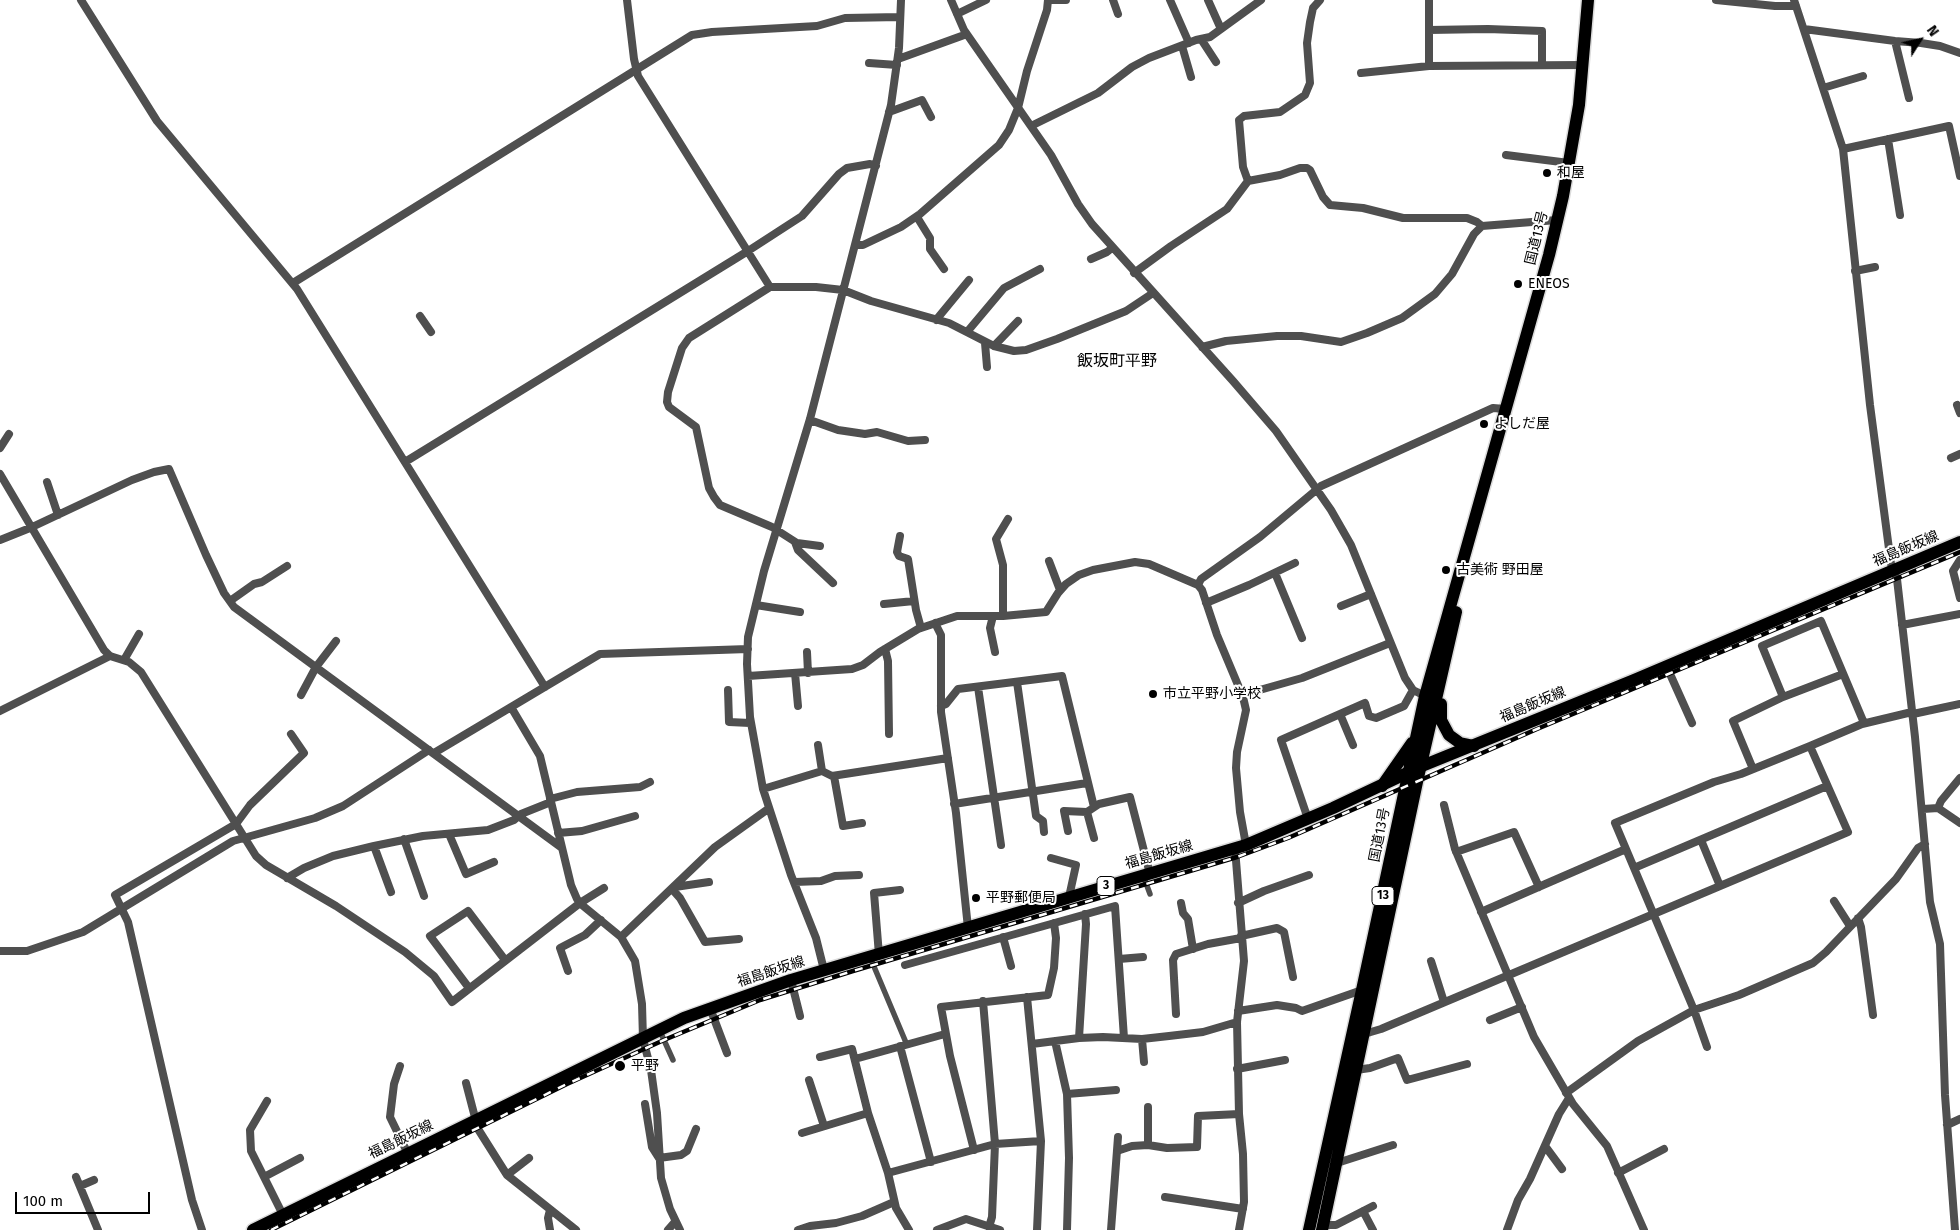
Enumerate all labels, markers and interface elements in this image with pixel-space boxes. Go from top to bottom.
north arrow [1895,15,1945,65]
text: N [1923,22,1942,40]
place label: 和屋 [1557,165,1585,181]
marker: 和屋 [1541,167,1553,179]
street label: 国道13号 [1522,209,1552,267]
place label: ENEOS [1528,276,1570,292]
marker: ENEOS [1512,278,1524,290]
district label: 飯坂町平野 [1077,352,1157,372]
place label: よしだ屋 [1494,416,1550,432]
marker: よしだ屋 [1478,418,1490,430]
street label: 福島飯坂線 [1871,528,1941,570]
place label: 古美術 野田屋 [1456,562,1544,578]
marker: 古美術 野田屋 [1440,564,1452,576]
street label: 福島飯坂線 [1498,684,1568,726]
place label: 市立平野小学校 [1163,686,1261,702]
marker: 市立平野小学校 [1147,688,1159,700]
street label: 国道13号 [1367,806,1393,864]
street label: 福島飯坂線 [1123,837,1195,873]
road number: 3 [1097,876,1115,896]
road number: 13 [1372,886,1394,906]
place label: 平野郵便局 [986,890,1056,906]
marker: 平野郵便局 [970,892,982,904]
street label: 福島飯坂線 [735,953,807,991]
place label: 平野 [631,1058,659,1074]
marker: 平野 [613,1059,627,1073]
street label: 福島飯坂線 [366,1117,436,1163]
scale bar [18,1182,152,1214]
text: 100 m [23,1192,63,1210]

